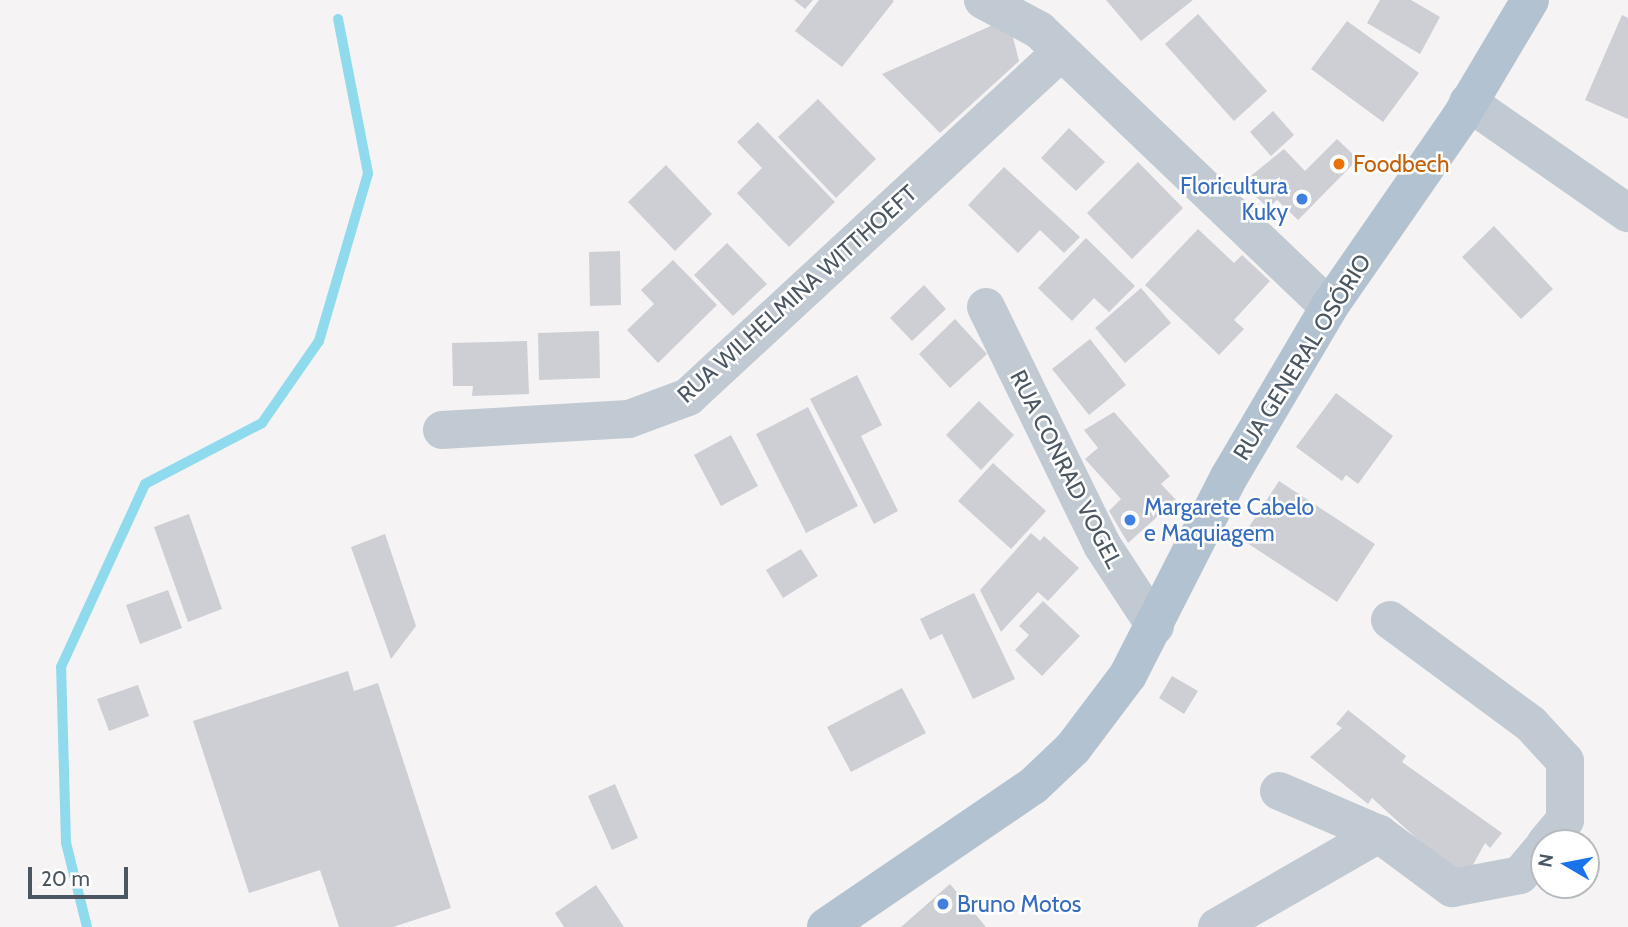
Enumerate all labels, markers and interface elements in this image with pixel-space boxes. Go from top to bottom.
place label: Foodbech [1353,150,1450,178]
marker: Foodbech [1331,156,1347,172]
place label: Floricultura Kuky [1180,172,1288,226]
street label: RUA WILHELMINA WITTHOEFT [672,179,922,409]
marker: Floricultura Kuky [1294,191,1310,207]
street label: RUA GENERAL OSÓRIO [1227,249,1377,465]
street label: RUA CONRAD VOGEL [1004,365,1128,573]
place label: Margarete Cabelo e Maquiagem [1144,493,1314,547]
marker: Margarete Cabelo e Maquiagem [1122,512,1138,528]
north arrow [1530,829,1600,899]
text: N [1533,852,1558,869]
scale bar [32,853,131,897]
text: 20 m [41,866,90,891]
place label: Bruno Motos [957,890,1081,918]
marker: Bruno Motos [935,896,951,912]

